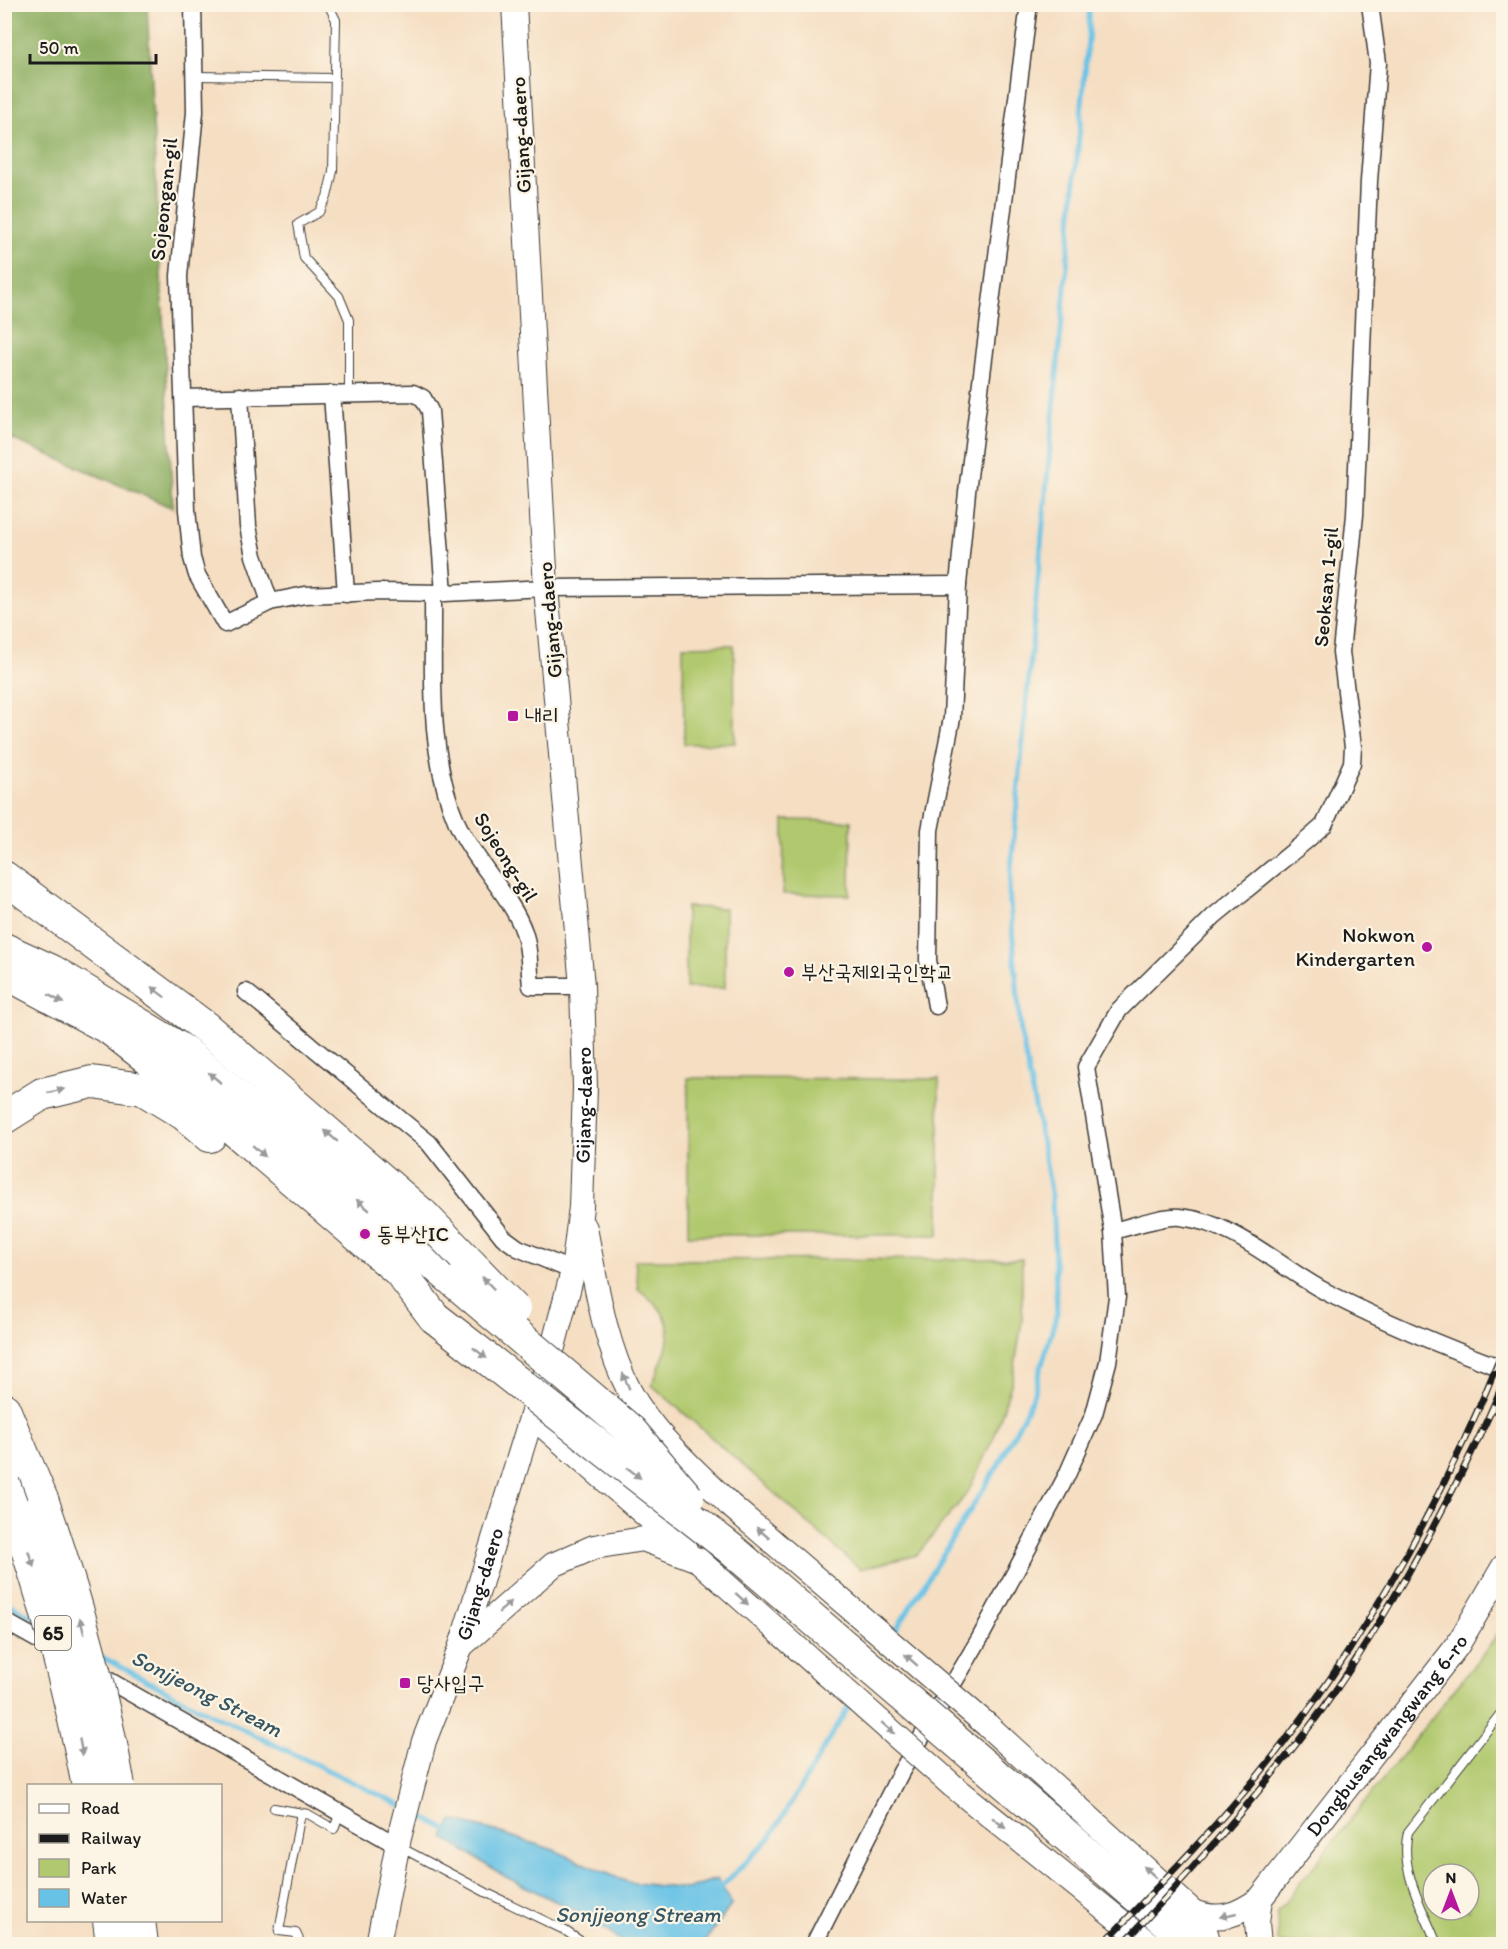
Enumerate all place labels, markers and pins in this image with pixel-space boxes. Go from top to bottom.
place label: 내리 [525,703,559,728]
marker: 내리 [506,709,520,723]
place label: Nokwon Kindergarten [1295,922,1415,971]
marker: Nokwon Kindergarten [1420,940,1434,954]
place label: 부산국제외국인학교 [801,959,953,984]
marker: 부산국제외국인학교 [782,965,796,979]
place label: 동부산IC [377,1221,449,1246]
marker: 동부산IC [358,1227,372,1241]
place label: 당사입구 [417,1670,485,1695]
marker: 당사입구 [398,1676,412,1690]

